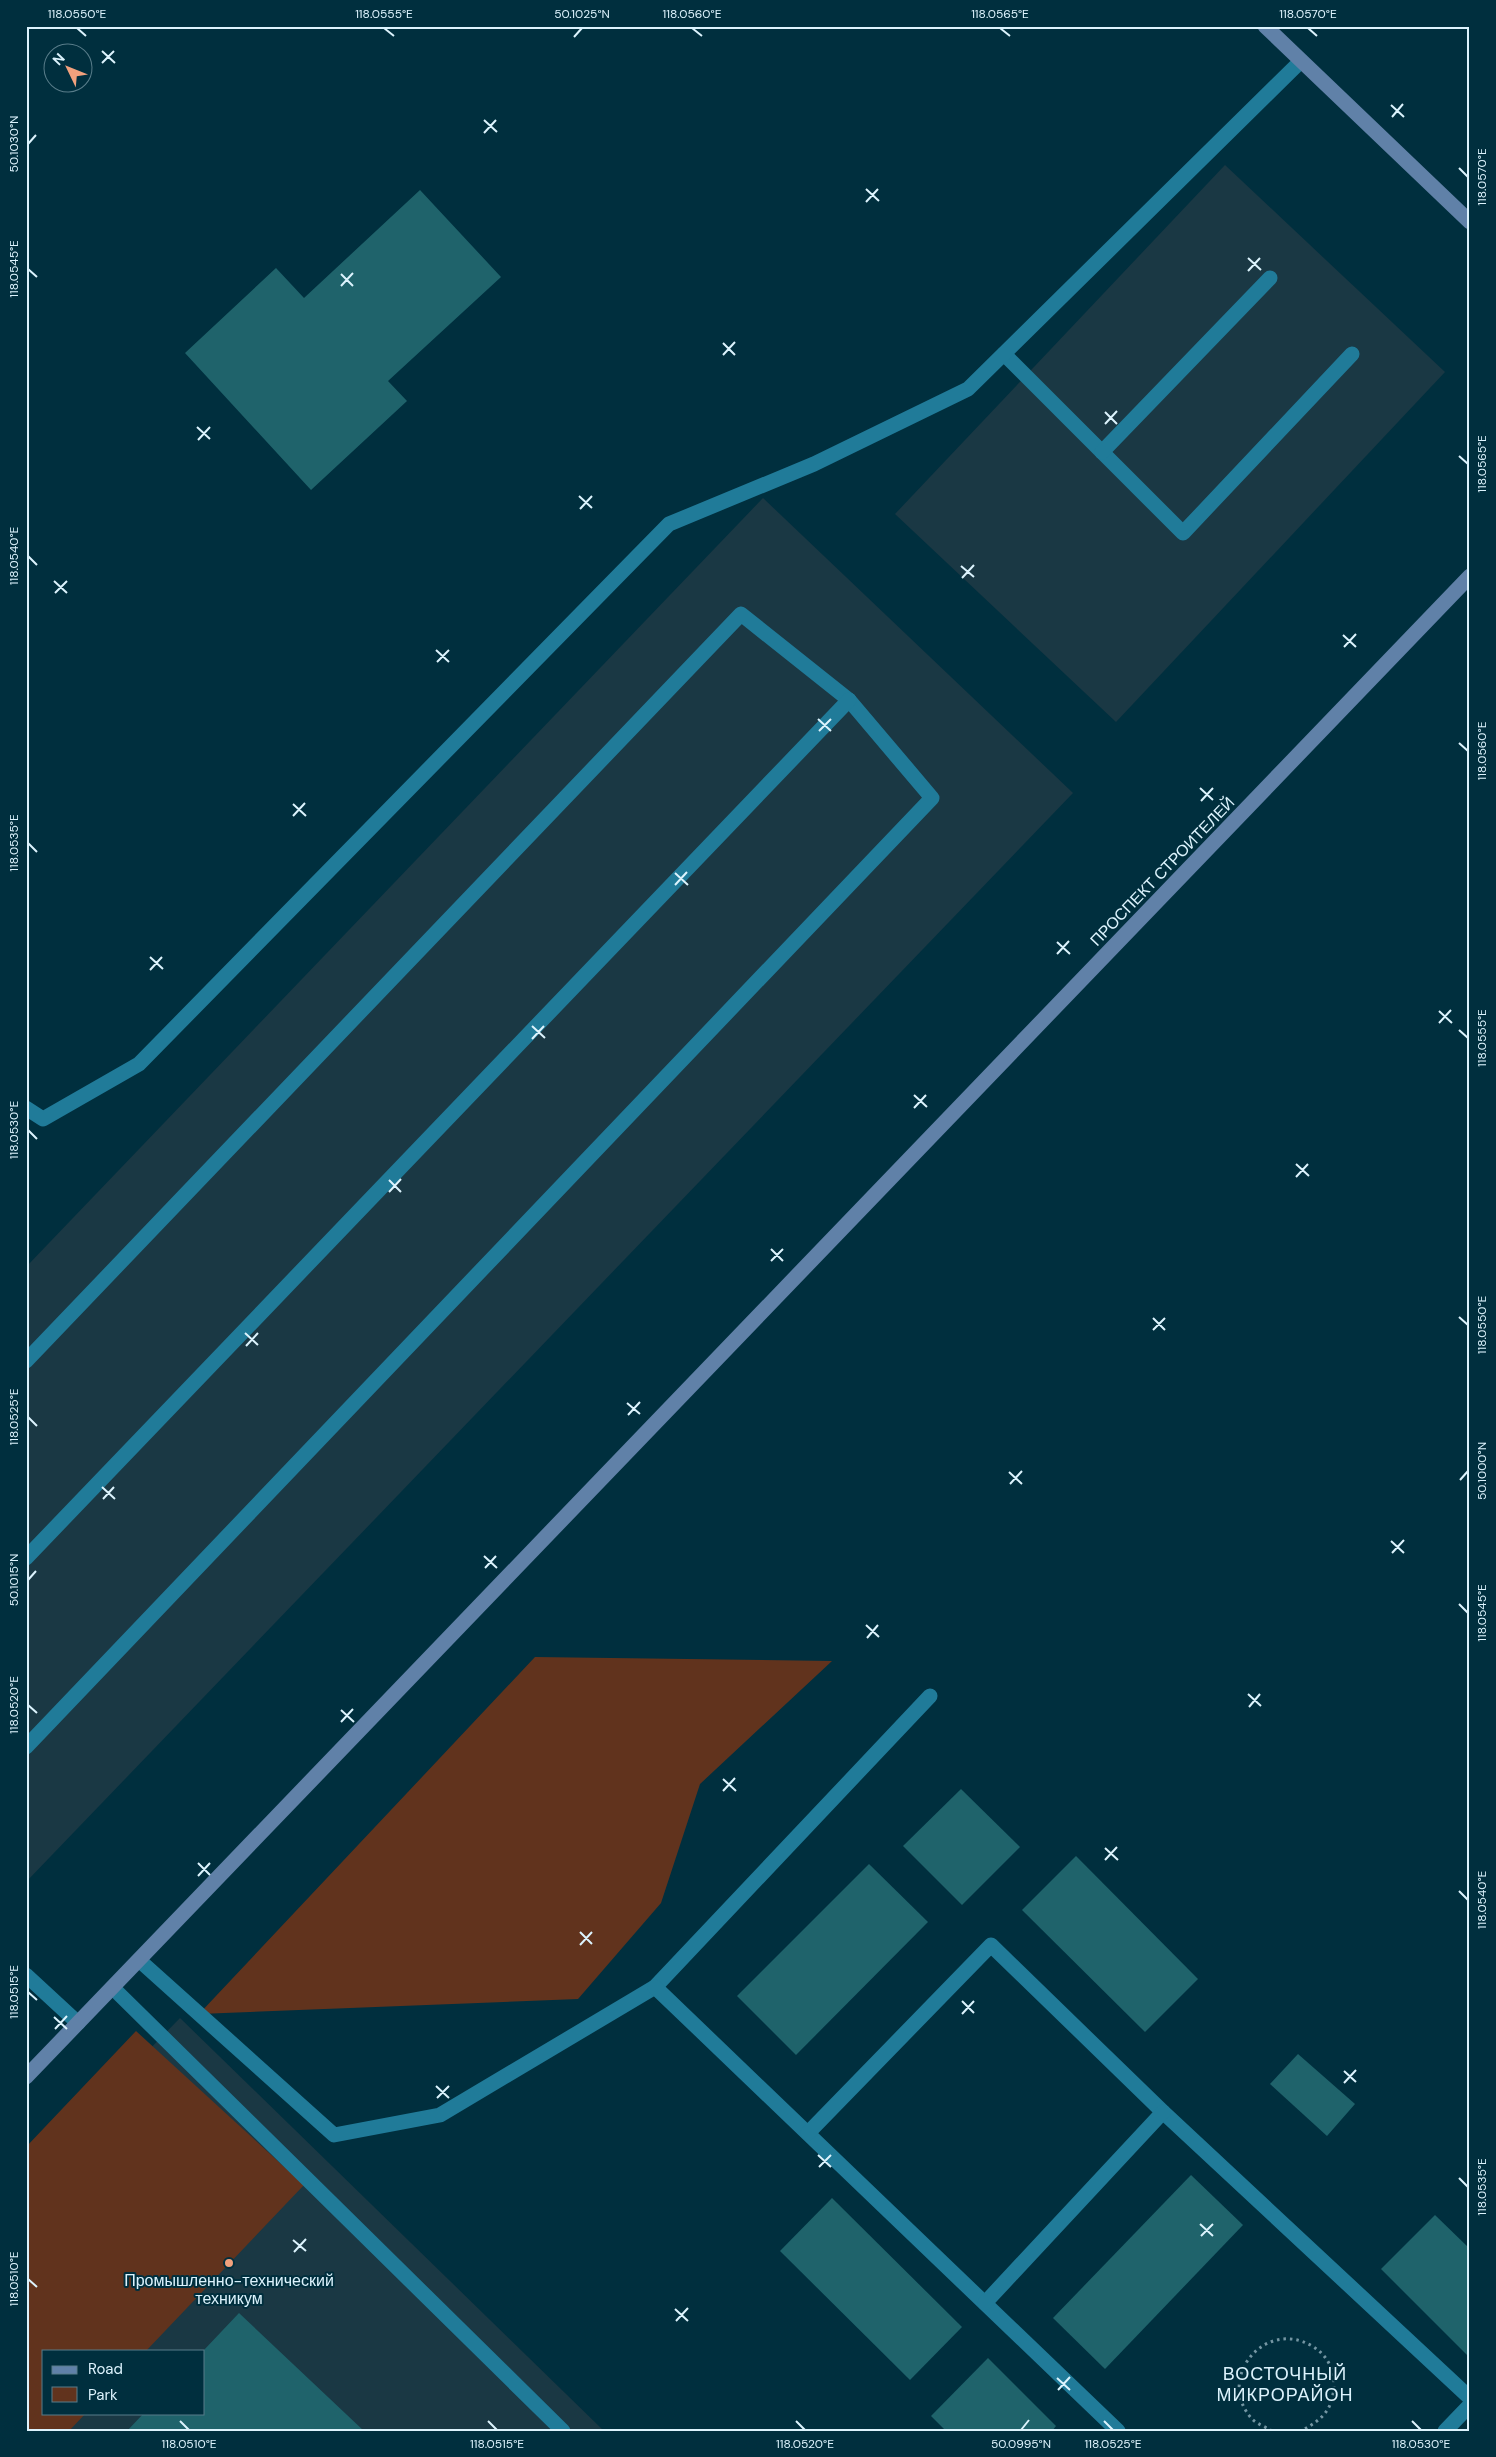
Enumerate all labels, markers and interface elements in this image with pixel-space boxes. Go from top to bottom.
text: 118.0550°E [48,6,107,22]
text: 118.0555°E [355,6,413,22]
text: 50.1025°N [554,6,610,22]
text: 118.0560°E [663,6,722,22]
text: 118.0565°E [971,6,1029,22]
text: 118.0570°E [1279,6,1337,22]
north arrow [42,42,92,92]
text: N [48,49,69,69]
text: 50.1030°N [6,116,22,172]
text: 118.0570°E [1474,148,1490,206]
text: 118.0545°E [6,240,22,298]
text: 118.0565°E [1474,435,1490,493]
text: 118.0540°E [6,526,22,585]
text: 118.0560°E [1474,721,1490,780]
street label: ПРОСПЕКТ СТРОИТЕЛЕЙ [1086,792,1239,950]
text: 118.0535°E [6,814,22,872]
text: 118.0555°E [1474,1009,1490,1067]
text: 118.0530°E [6,1101,22,1159]
text: 118.0550°E [1474,1295,1490,1354]
text: 118.0525°E [6,1388,22,1446]
text: 50.1000°N [1474,1442,1490,1500]
text: 50.1015°N [6,1554,22,1606]
text: 118.0545°E [1474,1584,1490,1642]
text: 118.0520°E [6,1676,22,1734]
text: 118.0540°E [1474,1870,1490,1929]
text: 118.0515°E [6,1965,22,2019]
text: 118.0535°E [1474,2158,1490,2216]
text: 118.0510°E [6,2251,22,2307]
marker: Промышленно-технический техникум [223,2257,235,2269]
place label: Промышленно-технический техникум [124,2270,334,2309]
legend [42,2350,205,2414]
text: Road [88,2359,123,2379]
district label: ВОСТОЧНЫЙ МИКРОРАЙОН [1217,2362,1353,2407]
text: Park [88,2385,118,2405]
text: 118.0510°E [161,2436,217,2452]
text: 118.0515°E [470,2436,524,2452]
text: 118.0520°E [776,2436,834,2452]
text: 50.0995°N [991,2436,1051,2452]
text: 118.0525°E [1084,2436,1142,2452]
text: 118.0530°E [1392,2436,1450,2452]

